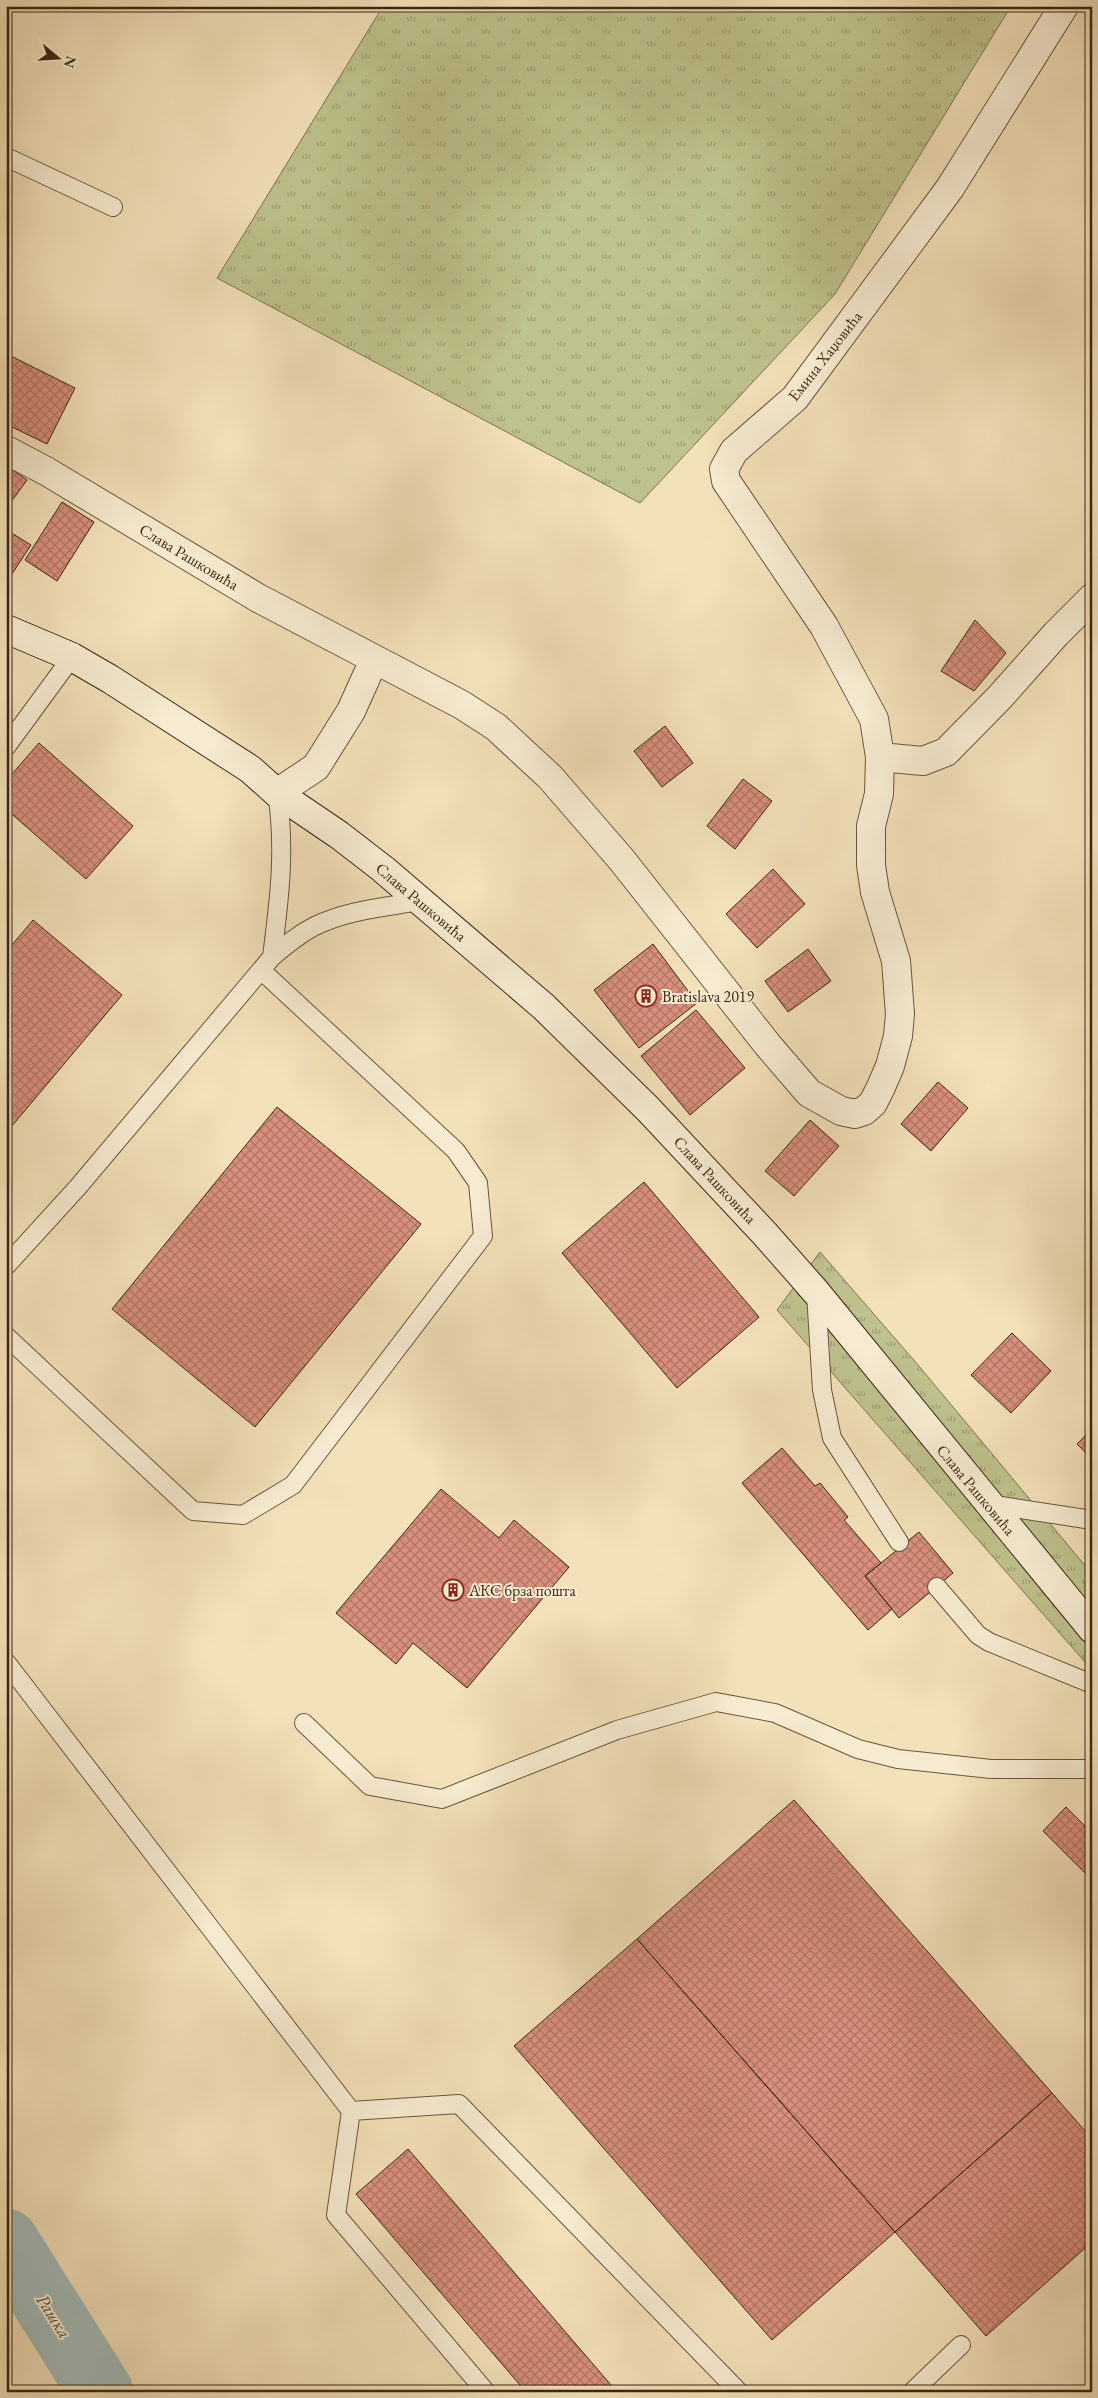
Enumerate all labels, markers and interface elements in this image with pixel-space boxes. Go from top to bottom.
north arrow [32,32,82,82]
text: N [60,54,81,71]
street label: Емина Хаџовића [783,306,867,405]
street label: Слава Рашковића [135,519,243,595]
street label: Слава Рашковића [371,858,471,947]
building icon: Bratislava 2019 [634,984,658,1008]
place label: Bratislava 2019 [662,986,755,1007]
street label: Слава Рашковића [669,1132,761,1229]
street label: Слава Рашковића [932,1440,1021,1540]
building icon: АКС брза пошта [441,1578,465,1602]
place label: АКС брза пошта [468,1580,576,1601]
water label: Рашка [32,2290,76,2342]

